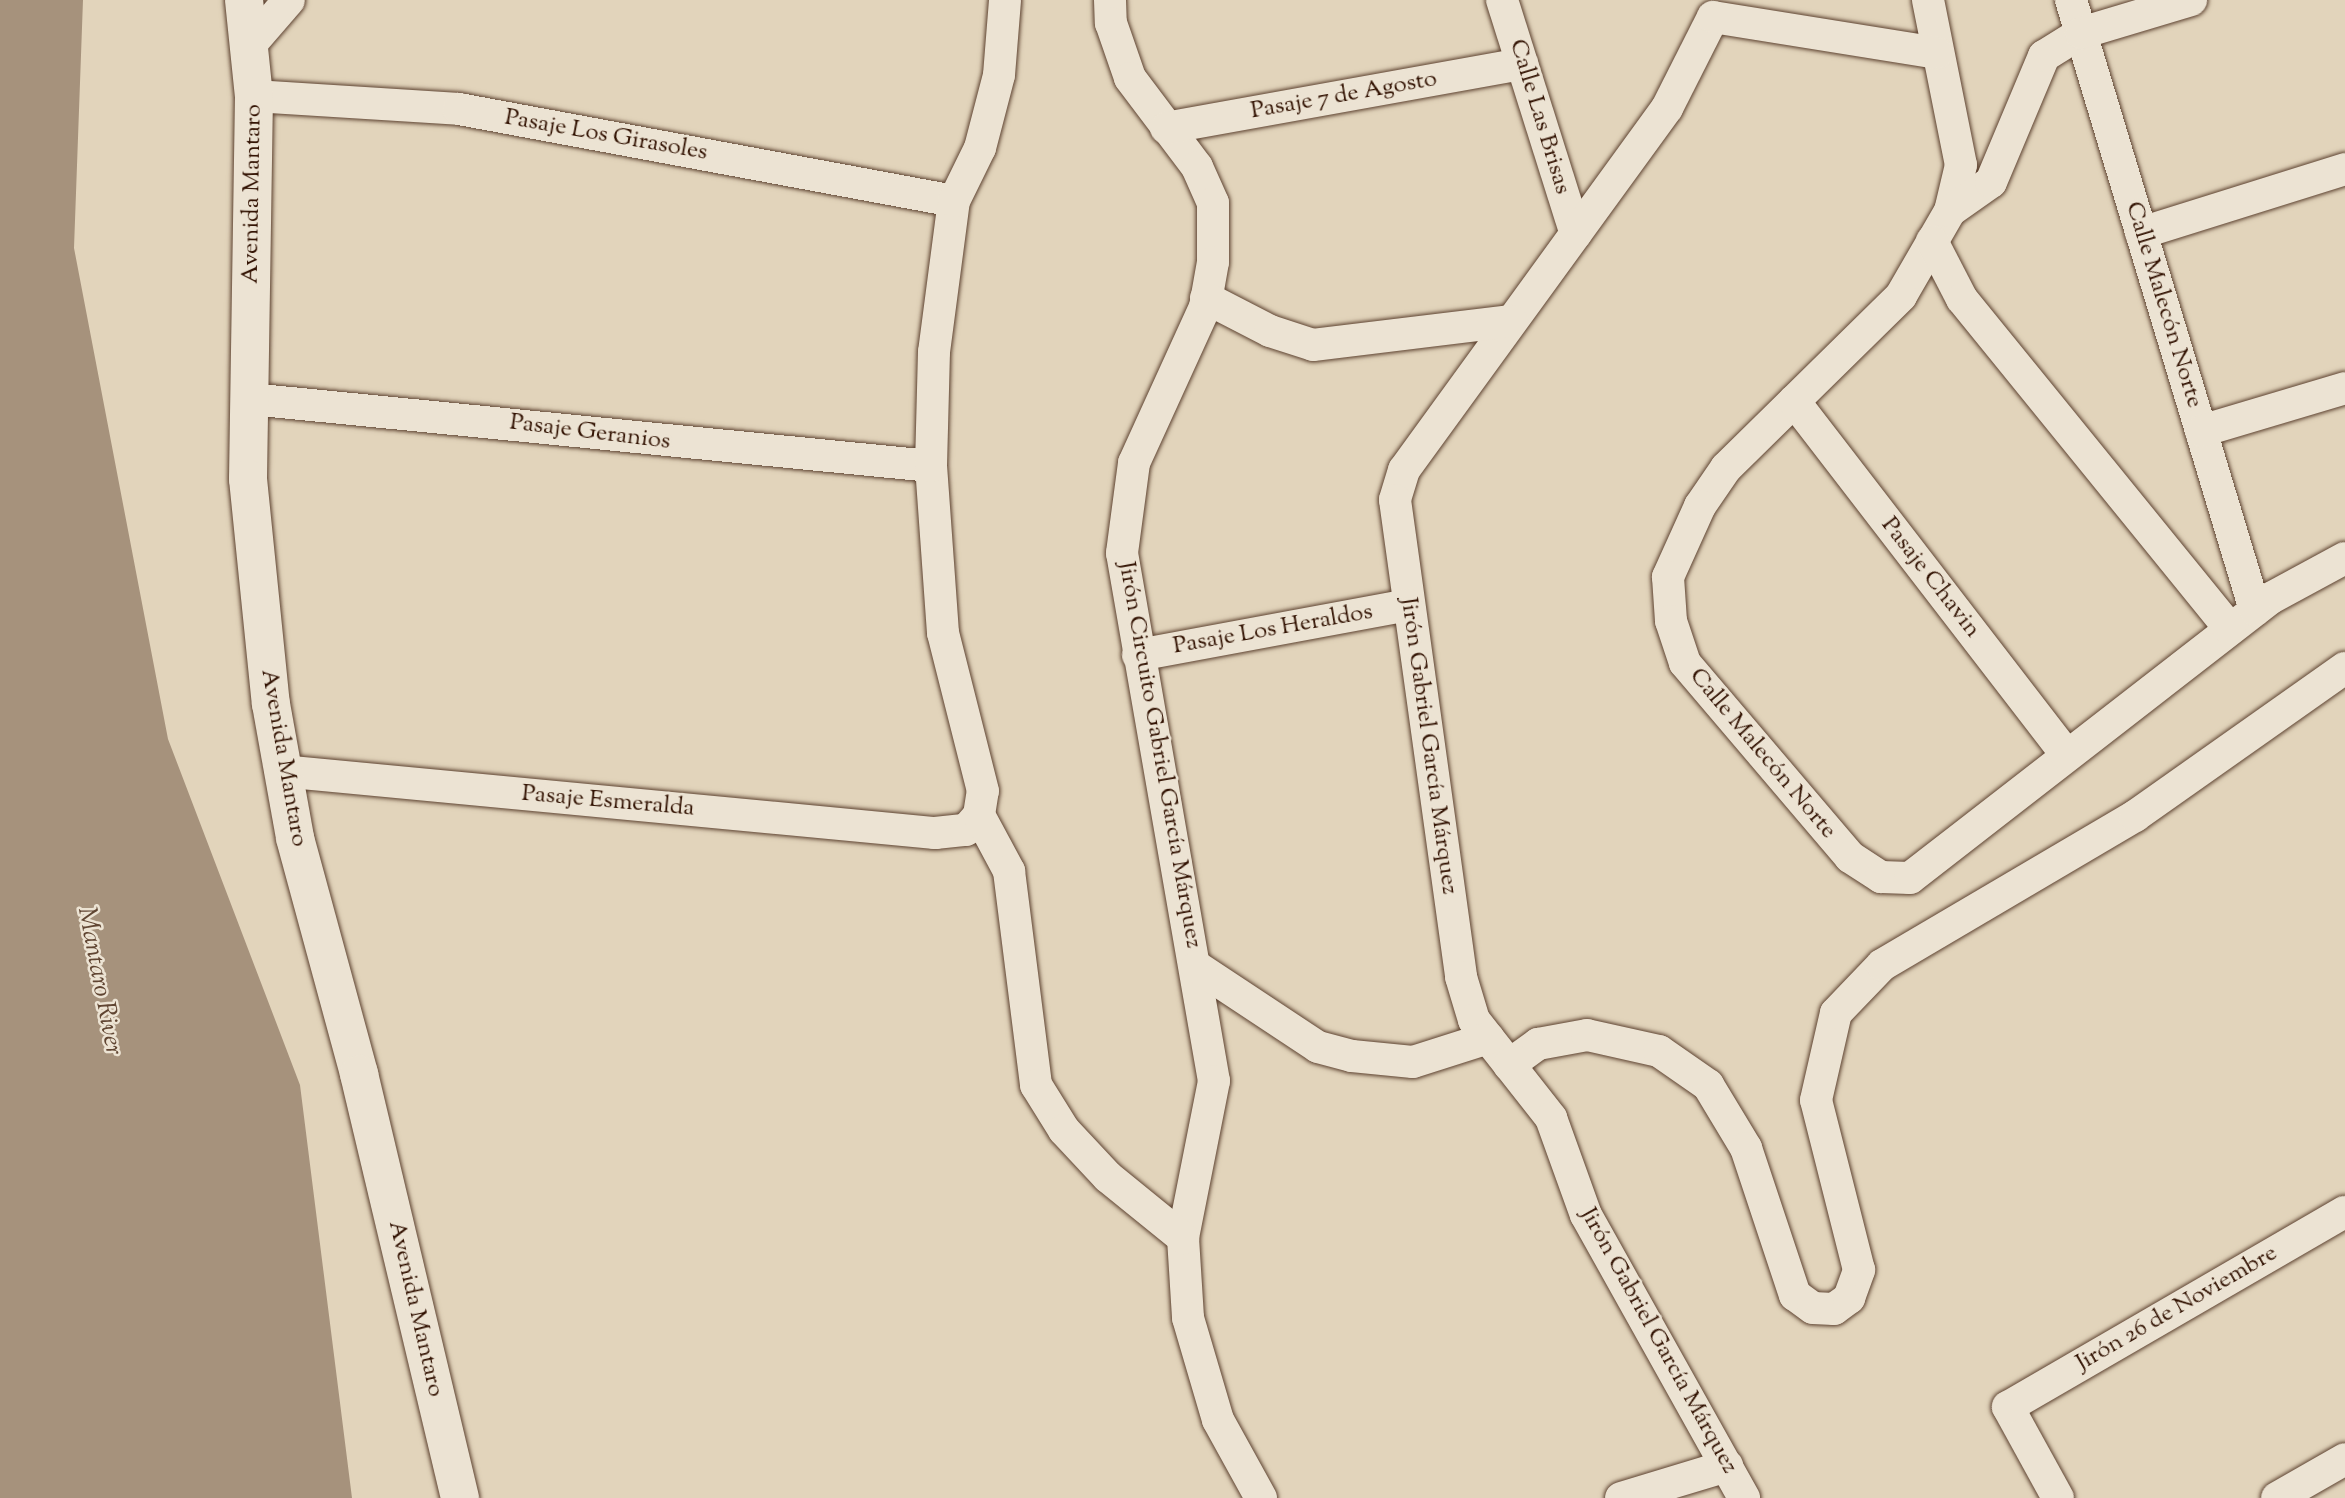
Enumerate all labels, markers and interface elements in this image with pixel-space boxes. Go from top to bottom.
street label: Calle Las Brisas [1502,36,1576,198]
street label: Pasaje 7 de Agosto [1249,65,1439,127]
street label: Avenida Mantaro [237,104,269,284]
street label: Pasaje Los Girasoles [502,104,710,168]
street label: Calle Malecón Norte [2118,199,2208,411]
street label: Pasaje Geranios [508,409,672,457]
street label: Pasaje Chavin [1874,512,1986,644]
street label: Jirón Circuito Gabriel García Márquez [1111,559,1207,951]
street label: Jirón Gabriel García Márquez [1393,596,1463,896]
street label: Pasaje Los Heraldos [1171,598,1375,662]
street label: Calle Malecón Norte [1682,663,1842,845]
street label: Avenida Mantaro [253,667,313,849]
street label: Pasaje Esmeralda [520,780,696,824]
water label: Mantaro River [69,904,129,1058]
street label: Jirón Gabriel García Márquez [1573,1203,1743,1479]
street label: Avenida Mantaro [381,1218,449,1400]
street label: Jirón 26 de Noviembre [2071,1240,2283,1378]

